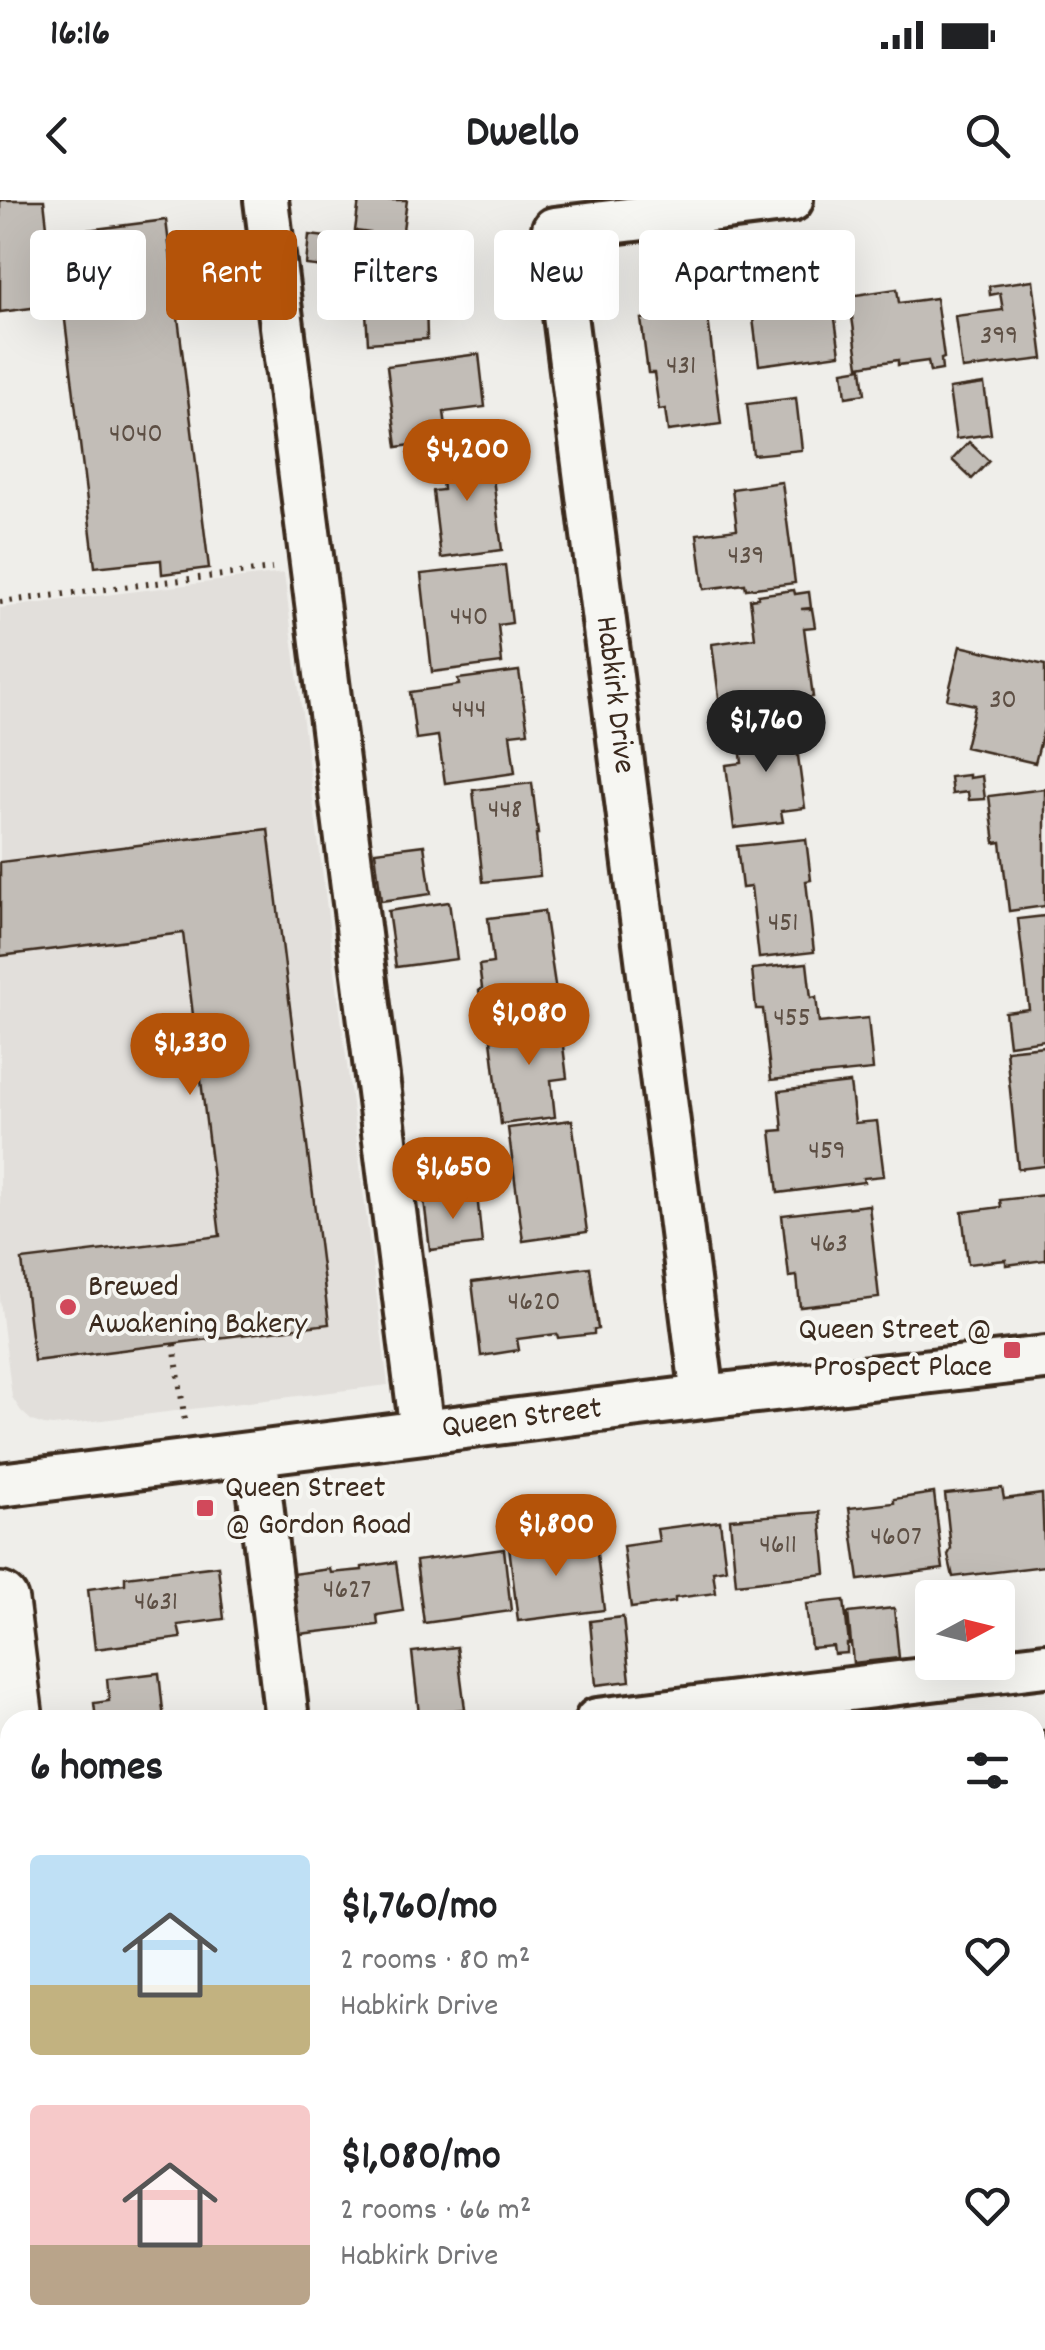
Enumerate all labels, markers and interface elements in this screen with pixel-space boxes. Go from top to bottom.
text: 16:16 [50,8,110,63]
text: Dwello [466,103,579,167]
icon: back [30,108,85,163]
icon: search [960,108,1015,163]
chip: Buy [30,230,146,320]
chip: Rent [166,230,297,320]
chip: Filters [317,230,474,320]
chip: New [494,230,619,320]
chip: Apartment [639,230,855,320]
house number: 399 [980,318,1018,358]
house number: 431 [666,348,696,388]
house number: 4040 [109,416,163,456]
pin: $4,200 [386,419,548,504]
text: $4,200 [425,428,509,474]
house number: 439 [728,538,764,578]
house number: 440 [450,599,488,639]
street label: Habkirk Drive [581,614,645,776]
house number: 30 [989,682,1017,722]
pin: $1,760 [685,690,847,775]
house number: 444 [452,692,486,732]
text: $1,760 [729,699,803,745]
house number: 448 [488,792,522,832]
house number: 451 [768,905,798,945]
pin: $1,080 [448,983,610,1068]
text: $1,080 [490,992,568,1038]
house number: 455 [773,1000,811,1040]
pin: $1,330 [109,1013,271,1098]
text: $1,330 [152,1022,228,1068]
house number: 459 [808,1133,846,1173]
pin: $1,650 [372,1137,534,1222]
text: $1,650 [414,1146,492,1192]
house number: 463 [810,1226,848,1266]
place label: Brewed Awakening Bakery [88,1266,308,1349]
house number: 4620 [508,1284,560,1324]
marker: Brewed Awakening Bakery [57,1296,79,1318]
place label: Queen Street @ Prospect Place [799,1309,992,1392]
marker: Queen Street @ Prospect Place [1001,1339,1023,1361]
street label: Queen Street [440,1387,605,1453]
place label: Queen Street @ Gordon Road [225,1467,411,1550]
pin: $1,800 [475,1494,637,1579]
marker: Queen Street @ Gordon Road [194,1497,216,1519]
text: $1,800 [517,1503,595,1549]
house number: 4607 [870,1519,922,1559]
house number: 4611 [759,1527,797,1567]
house number: 4627 [323,1572,371,1612]
north arrow [915,1580,1015,1680]
map controls [915,1580,1015,1680]
house number: 4631 [134,1584,178,1624]
text: 6 homes [30,1740,163,1800]
icon: filters [960,1743,1015,1798]
text: $1,760/mo [340,1879,498,1939]
icon: home [110,1895,230,2015]
icon: heart [960,1928,1015,1983]
text: 2 rooms · 80 m² [340,1939,530,1985]
text: Habkirk Drive [340,1985,498,2031]
text: $1,080/mo [340,2129,501,2189]
icon: home [110,2145,230,2265]
icon: heart [960,2178,1015,2233]
text: 2 rooms · 66 m² [340,2189,531,2235]
text: Habkirk Drive [340,2235,498,2281]

